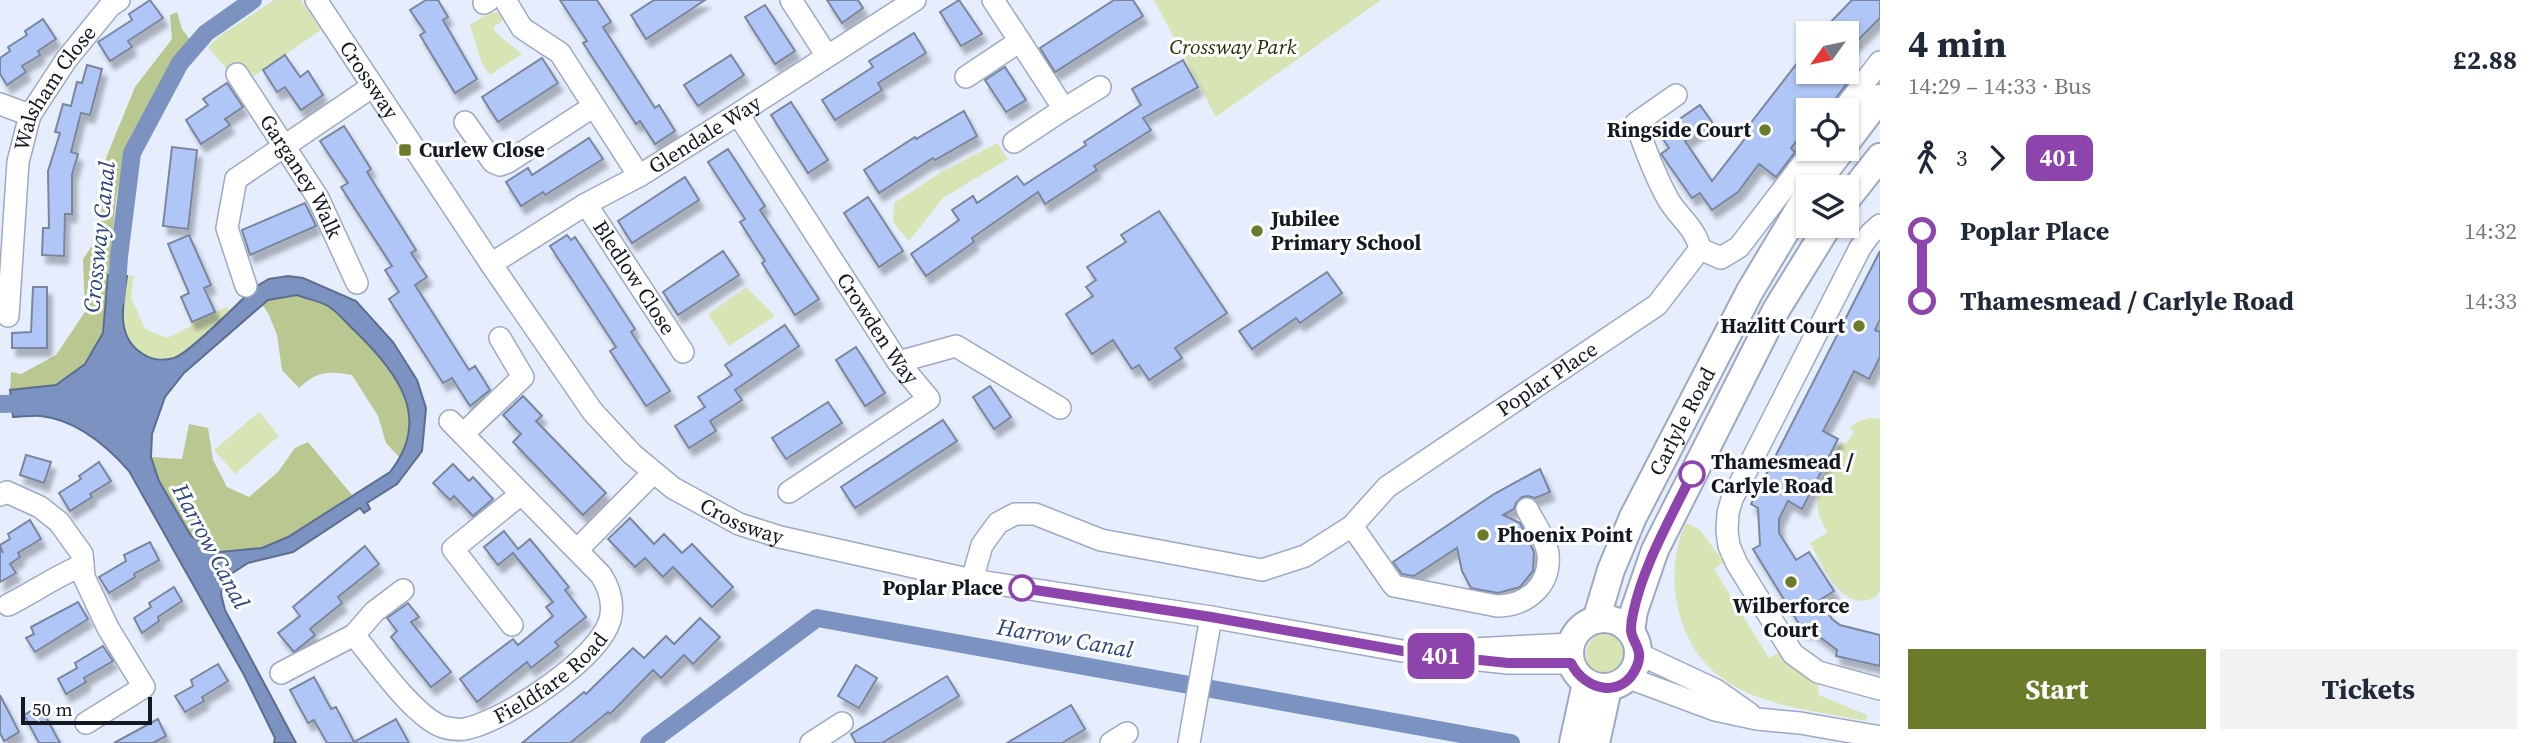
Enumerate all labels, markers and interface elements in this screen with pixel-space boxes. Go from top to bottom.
text: 4 min [1908,18,2007,70]
street label: Walsham Close [7,19,103,153]
north arrow [1796,21,1858,84]
map controls [1796,21,1859,238]
park label: Crossway Park [1170,32,1296,61]
street label: Crossway [333,35,406,125]
text: £2.88 [2453,42,2517,78]
text: 14:29 – 14:33 · Bus [1908,70,2091,102]
street label: Glendale Way [643,88,767,181]
button: locate [1796,98,1859,161]
street label: Garganey Walk [253,108,350,243]
place label: Ringside Court [1607,115,1751,144]
marker: Ringside Court [1757,122,1773,138]
place label: Curlew Close [419,135,545,164]
icon: walk [1908,139,1946,177]
icon: forward [1978,139,2016,177]
text: 401 [2040,141,2079,174]
marker: Curlew Close [397,142,413,158]
text: 3 [1956,142,1968,174]
water label: Crossway Canal [75,159,123,314]
button: layers [1796,175,1859,238]
place label: Jubilee Primary School [1269,204,1421,257]
text: Poplar Place [1960,213,2109,249]
street label: Bledlow Close [586,214,683,340]
text: 14:32 [2464,215,2517,247]
marker: Jubilee Primary School [1249,223,1265,239]
street label: Crowden Way [830,267,926,391]
text: Thamesmead / Carlyle Road [1960,283,2294,319]
text: 14:33 [2464,285,2517,317]
place label: Hazlitt Court [1721,311,1845,340]
marker: Hazlitt Court [1851,318,1867,334]
street label: Poplar Place [1491,334,1603,423]
street label: Carlyle Road [1642,362,1722,481]
place label: Thamesmead / Carlyle Road [1711,447,1854,500]
marker: Thamesmead / Carlyle Road [1679,461,1705,487]
water label: Harrow Canal [164,477,258,615]
street label: Crossway [695,490,788,551]
place label: Phoenix Point [1497,520,1633,549]
marker: Phoenix Point [1475,527,1491,543]
place label: Poplar Place [882,573,1003,602]
marker: Wilberforce Court [1783,574,1799,590]
marker: Poplar Place [1009,575,1035,601]
place label: Wilberforce Court [1732,591,1850,644]
water label: Harrow Canal [994,610,1136,666]
street label: Fieldfare Road [488,626,614,731]
line badge: 401 [1401,633,1481,679]
text: 401 [1421,639,1461,672]
button: Start [1908,649,2206,729]
button: Tickets [2220,649,2517,729]
scale bar [21,694,152,726]
text: 50 m [32,696,73,722]

